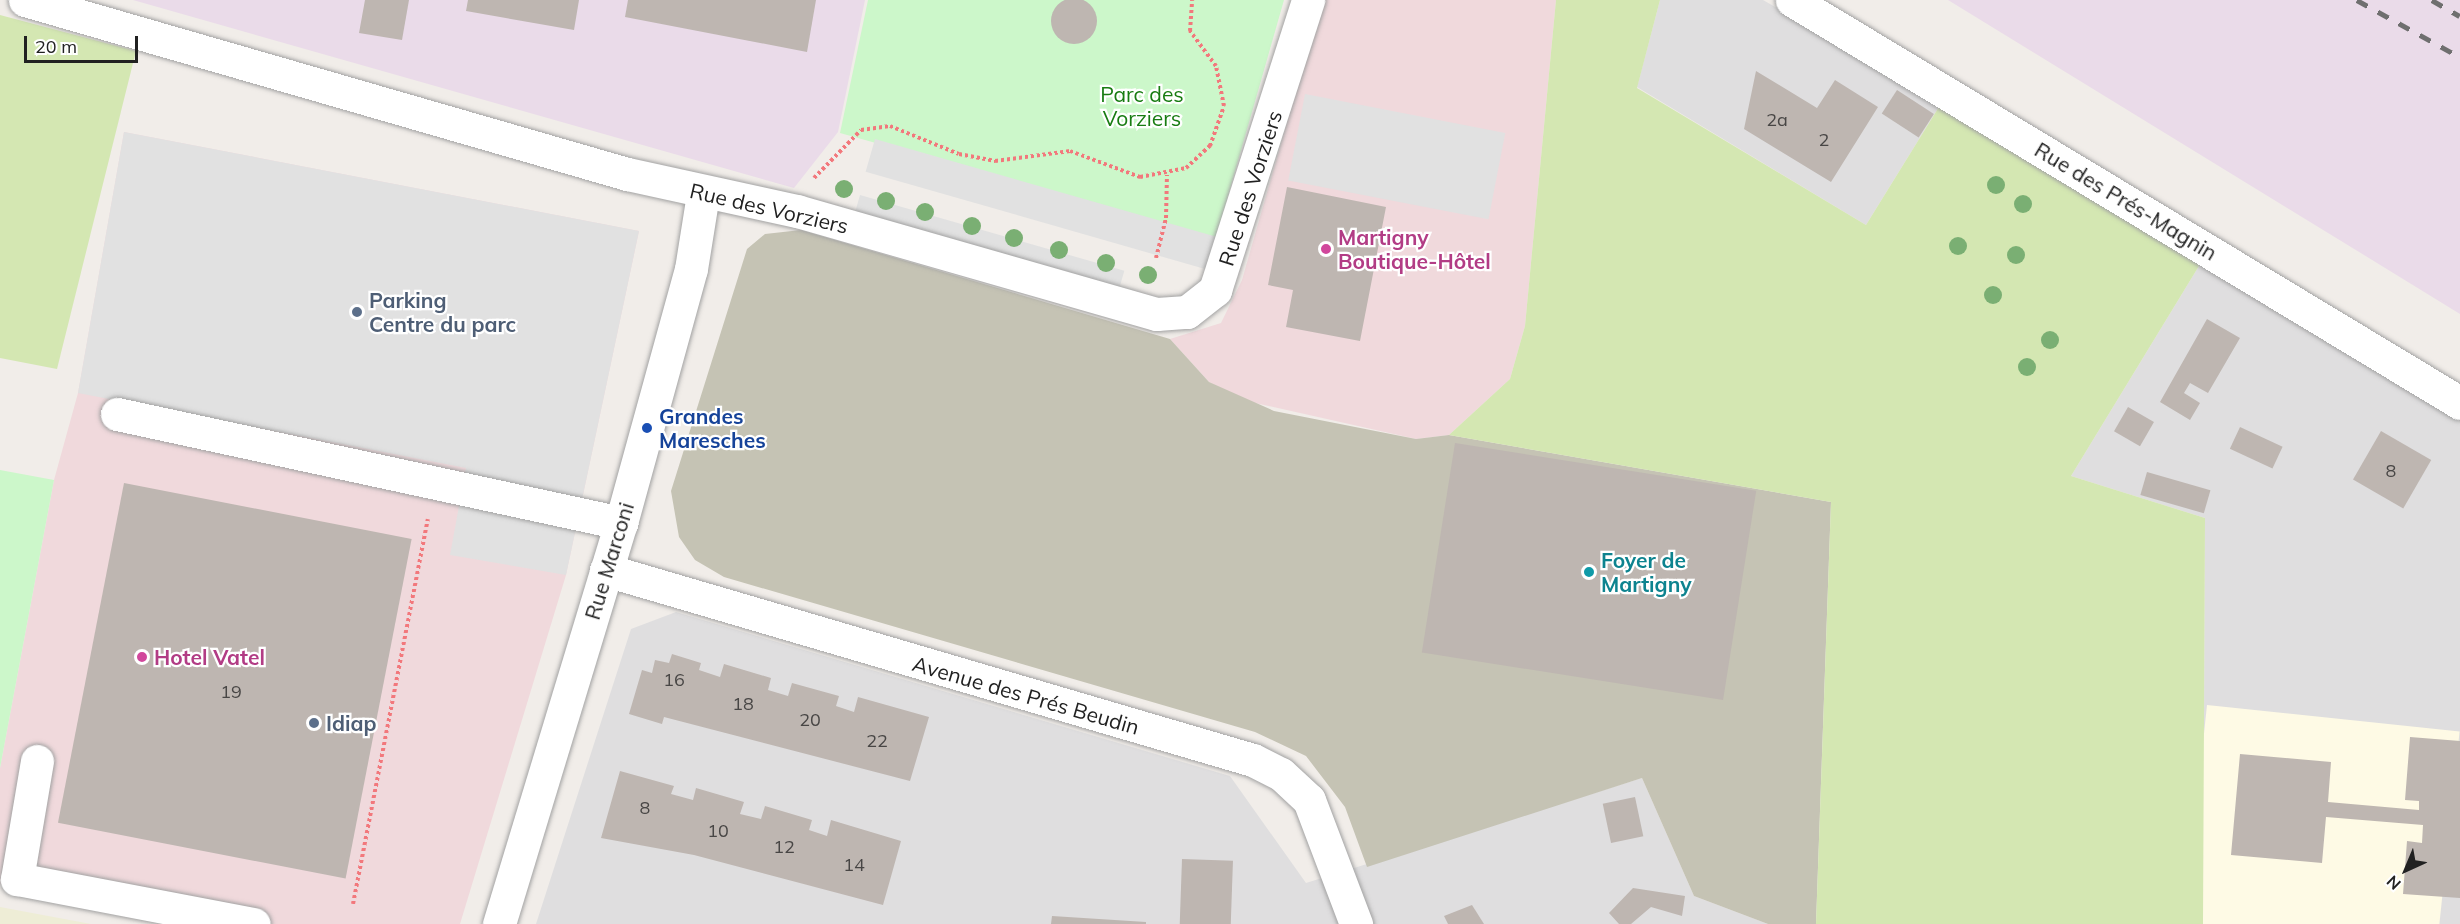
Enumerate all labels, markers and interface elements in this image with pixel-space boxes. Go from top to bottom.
scale bar [27,24,141,62]
text: 20 m [35,35,77,58]
park label: Parc des Vorziers [1100,81,1184,131]
street label: Rue des Vorziers [1213,107,1287,269]
house number: 2a [1766,109,1788,131]
house number: 2 [1819,129,1829,151]
street label: Rue des Prés-Magnin [2030,137,2222,265]
street label: Rue des Vorziers [687,178,851,238]
place label: Martigny Boutique-Hôtel [1338,224,1491,274]
marker: Martigny Boutique-Hôtel [1319,242,1333,256]
place label: Parking Centre du parc [369,287,516,337]
marker: Parking Centre du parc [350,305,364,319]
place label: Grandes Maresches [659,403,766,453]
marker: Grandes Maresches [640,421,654,435]
house number: 8 [2386,460,2396,482]
street label: Rue Marconi [579,499,639,623]
place label: Foyer de Martigny [1601,547,1692,597]
marker: Foyer de Martigny [1582,565,1596,579]
place label: Hotel Vatel [154,644,265,670]
marker: Hotel Vatel [135,650,149,664]
street label: Avenue des Prés Beudin [910,651,1142,739]
house number: 16 [663,669,685,691]
house number: 19 [220,681,242,703]
house number: 18 [732,693,754,715]
house number: 20 [799,709,821,731]
place label: Idiap [326,710,377,736]
marker: Idiap [307,716,321,730]
house number: 22 [866,730,888,752]
house number: 8 [640,797,650,819]
house number: 10 [707,820,729,842]
house number: 12 [773,836,795,858]
north arrow [2376,840,2436,900]
house number: 14 [843,854,865,876]
text: N [2382,872,2405,894]

